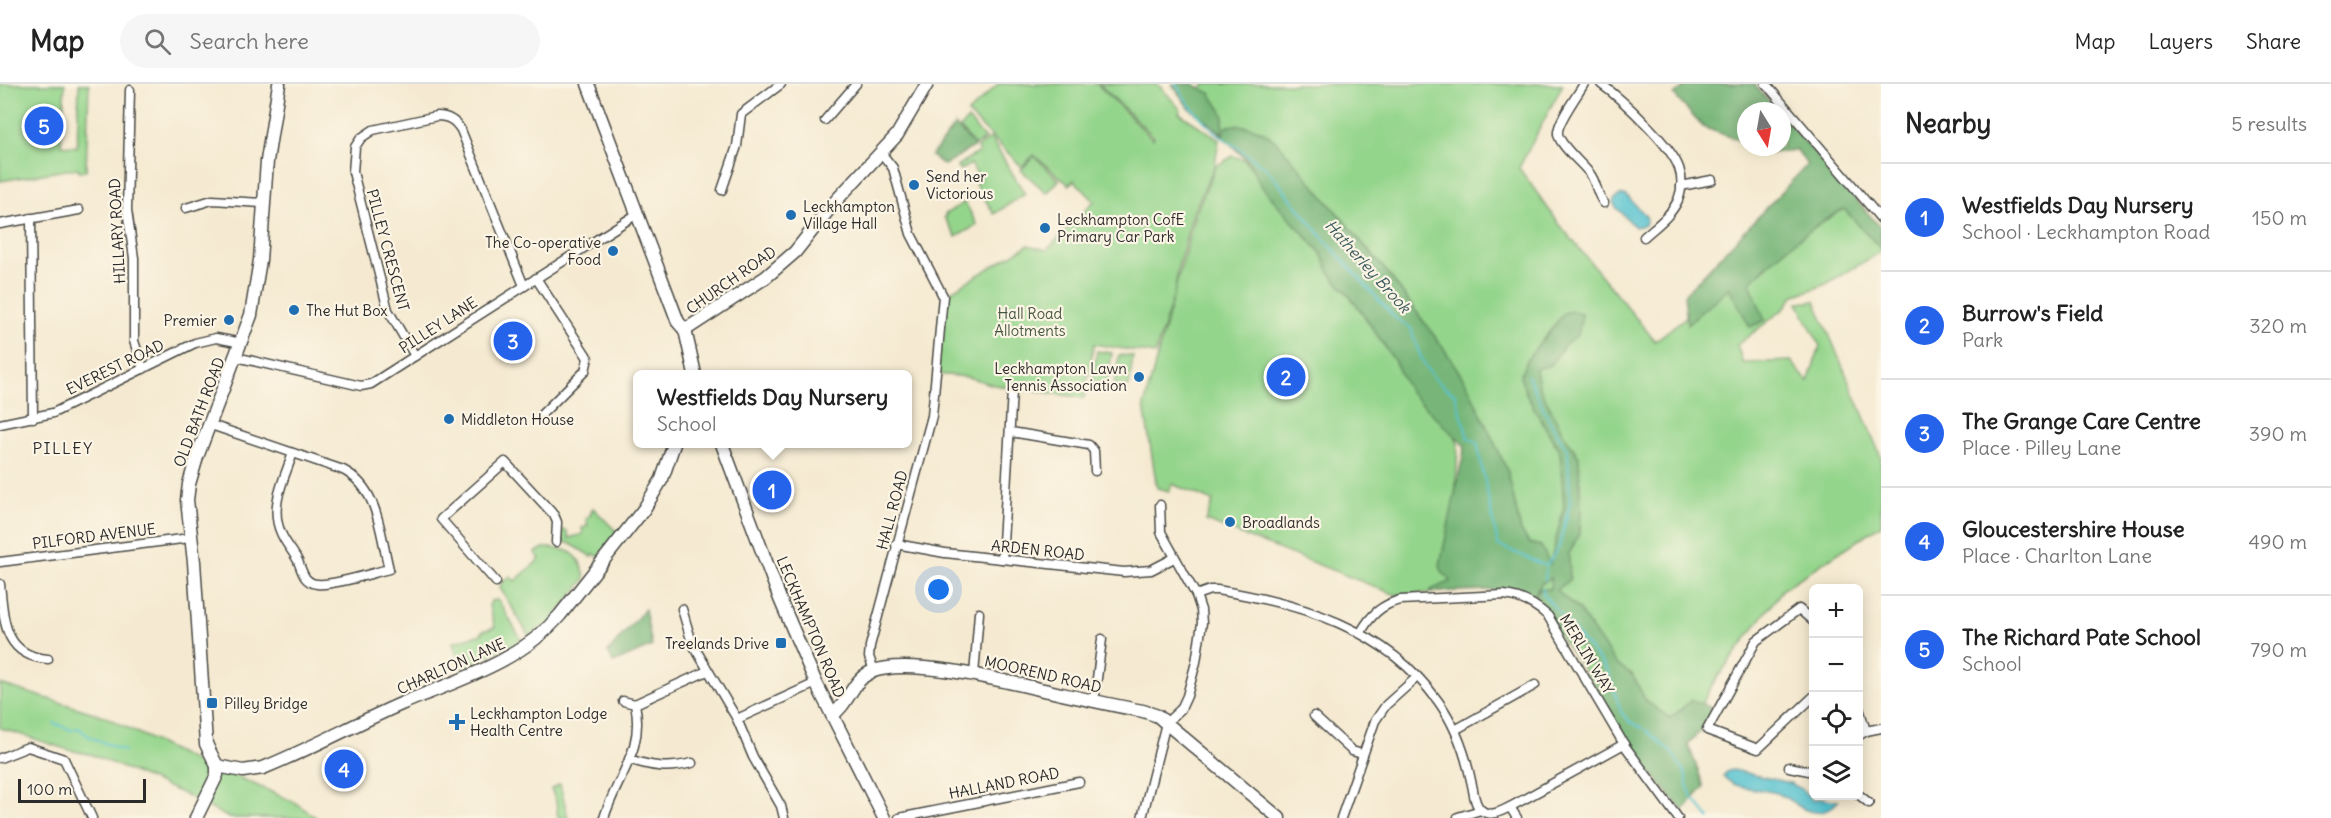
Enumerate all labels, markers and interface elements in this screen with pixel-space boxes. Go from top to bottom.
search box [120,14,540,68]
text: Map [30,23,84,59]
icon: search [141,25,174,58]
text: Search here [189,27,309,55]
text: Map [2075,28,2115,55]
text: Layers [2148,28,2213,55]
text: Share [2246,28,2301,55]
north arrow [1737,102,1791,156]
pin: 5 [24,104,63,148]
text: Nearby [1905,107,1991,140]
text: 5 results [2231,111,2307,136]
place label: Send her Victorious [926,167,994,203]
street label: HILLARY ROAD [105,178,129,284]
marker: Send her Victorious [907,178,921,192]
street label: PILLEY CRESCENT [363,187,413,313]
text: Westfields Day Nursery [1962,191,2194,219]
place label: Leckhampton Village Hall [803,197,895,233]
text: 1 [1921,205,1928,230]
text: 150 m [2252,205,2307,230]
marker: Leckhampton Village Hall [784,208,798,222]
place label: Leckhampton CofE Primary Car Park [1057,210,1185,246]
water label: Hatherley Brook [1321,215,1416,318]
text: School · Leckhampton Road [1962,219,2210,244]
marker: Leckhampton CofE Primary Car Park [1038,221,1052,235]
place label: The Co-operative Food [485,233,601,269]
street label: CHURCH ROAD [682,242,780,318]
marker: The Co-operative Food [606,244,620,258]
street label: PILLEY LANE [395,293,481,357]
text: Burrow's Field [1962,299,2103,327]
place label: The Hut Box [306,301,388,320]
marker: The Hut Box [287,303,301,317]
park label: Hall Road Allotments [994,304,1066,340]
place label: Premier [164,311,217,330]
marker: Premier [222,313,236,327]
text: 2 [1919,313,1930,338]
text: 320 m [2249,313,2307,338]
pin: 3 [494,318,532,364]
text: Park [1962,327,2003,352]
street label: EVEREST ROAD [63,335,167,399]
street label: OLD BATH ROAD [169,354,229,470]
pin: 2 [1266,354,1306,400]
place label: Leckhampton Lawn Tennis Association [994,359,1127,395]
popup [633,370,912,448]
marker: Leckhampton Lawn Tennis Association [1132,370,1146,384]
text: Westfields Day Nursery [657,383,888,411]
text: The Grange Care Centre [1962,407,2201,435]
place label: Middleton House [461,410,574,429]
text: School [657,411,717,436]
marker: Middleton House [442,412,456,426]
text: 3 [1919,421,1930,446]
text: 390 m [2249,421,2307,446]
text: Place · Pilley Lane [1962,435,2121,460]
district label: PILLEY [32,438,94,458]
pin: 1 [752,468,792,512]
street label: HALL ROAD [872,468,912,552]
place label: Broadlands [1242,513,1320,532]
marker: Broadlands [1223,515,1237,529]
text: Gloucestershire House [1962,515,2185,543]
street label: PILFORD AVENUE [31,519,157,553]
text: 4 [1919,529,1930,554]
text: 490 m [2248,529,2307,554]
street label: ARDEN ROAD [990,536,1086,564]
text: Place · Charlton Lane [1962,543,2152,568]
street label: LECKHAMPTON ROAD [773,553,849,701]
your location [924,575,953,604]
map controls [1809,584,1863,800]
button: + [1809,584,1863,638]
street label: MERLIN WAY [1556,611,1619,698]
text: The Richard Pate School [1962,623,2201,651]
street label: CHARLTON LANE [394,634,508,698]
place label: Treelands Drive [665,634,769,653]
marker: Treelands Drive [774,636,788,650]
text: 5 [1919,637,1930,662]
text: 790 m [2250,637,2307,662]
button: − [1809,638,1863,692]
street label: MOOREND ROAD [983,651,1103,697]
text: School [1962,651,2022,676]
button: locate [1809,692,1863,746]
place label: Pilley Bridge [224,694,308,713]
marker: Pilley Bridge [205,696,219,710]
place label: Leckhampton Lodge Health Centre [470,704,607,740]
marker: Leckhampton Lodge Health Centre [448,713,466,731]
pin: 4 [324,746,364,792]
button: layers [1809,746,1863,800]
street label: HALLAND ROAD [947,763,1061,803]
scale bar [18,776,146,804]
text: 100 m [27,779,72,799]

